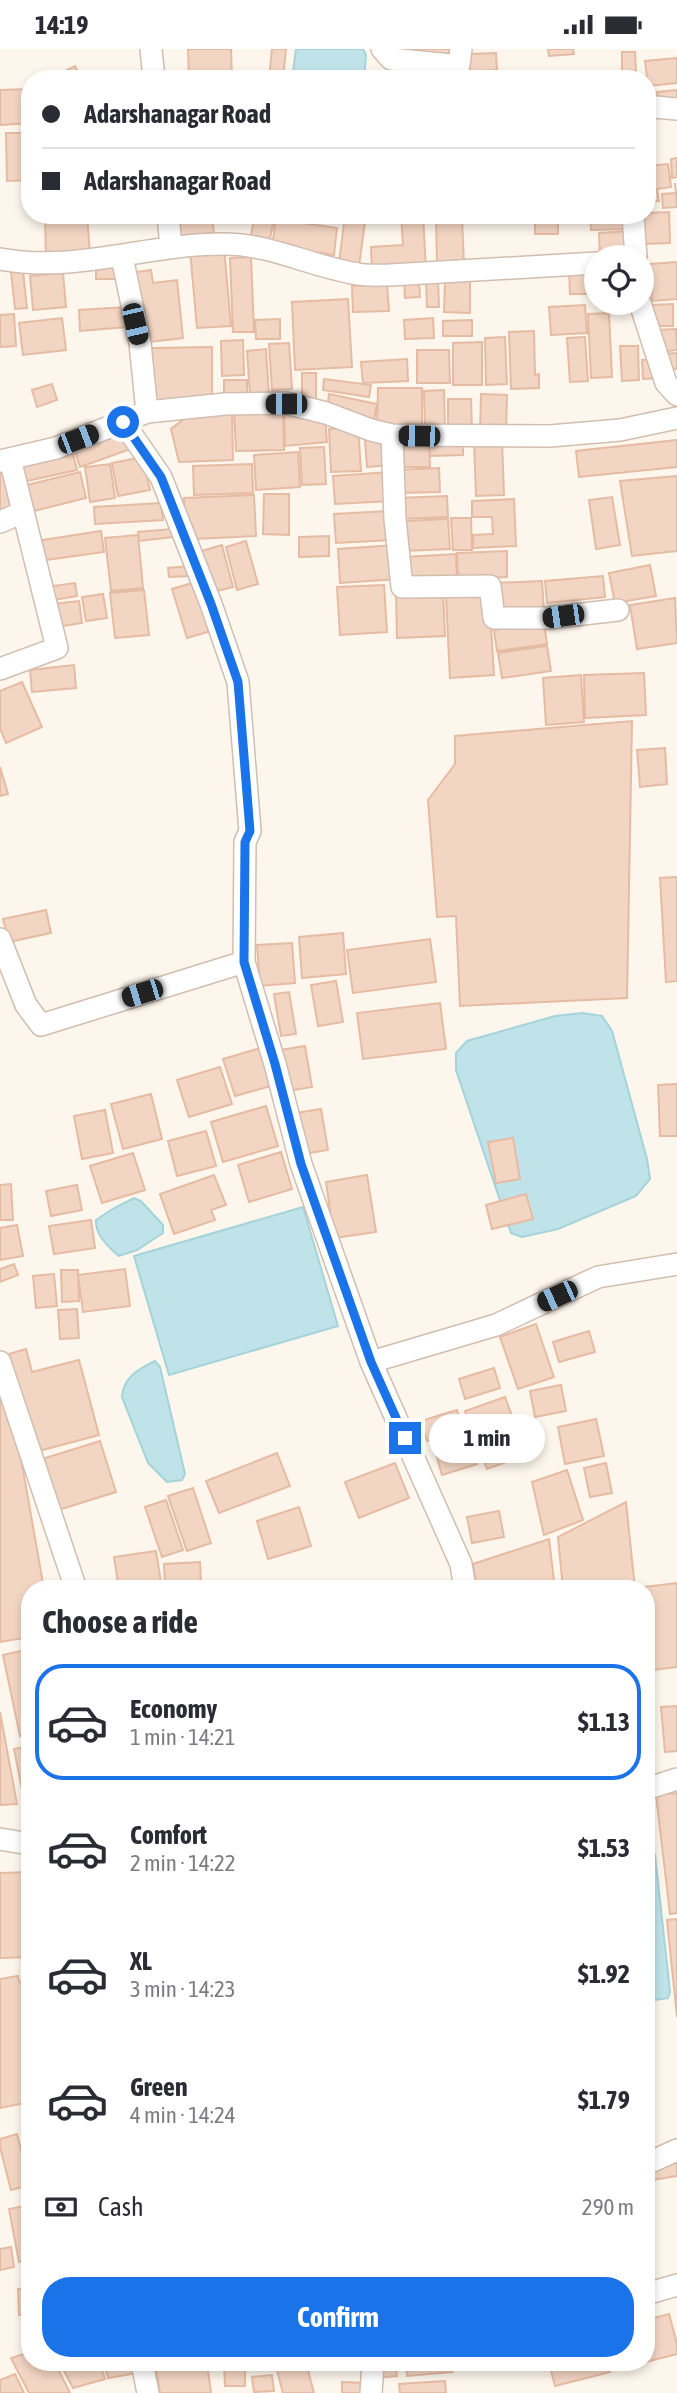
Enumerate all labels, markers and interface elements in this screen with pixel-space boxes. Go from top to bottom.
text: 14:19 [35,10,89,40]
text: Adarshanagar Road [84,99,271,129]
text: Adarshanagar Road [84,166,271,196]
map controls [584,245,654,315]
button: locate [584,245,654,315]
car [121,301,150,347]
car [266,394,308,415]
route start [107,406,139,438]
car [55,422,102,456]
car [398,425,441,447]
car [541,603,586,629]
car [119,977,166,1009]
car [534,1278,581,1314]
callout: 1 min [430,1413,545,1463]
route end [389,1422,421,1454]
text: 1 min [464,1425,510,1451]
text: Choose a ride [42,1603,198,1640]
icon: car [46,1691,109,1754]
text: Economy [130,1694,217,1724]
text: $1.13 [578,1707,630,1737]
text: 1 min · 14:21 [130,1724,236,1750]
icon: car [46,1817,109,1880]
text: Comfort [130,1820,207,1850]
text: $1.53 [578,1833,630,1863]
text: 2 min · 14:22 [130,1850,236,1876]
icon: car [46,1943,109,2006]
text: XL [130,1946,152,1976]
text: $1.92 [578,1959,630,1989]
text: 3 min · 14:23 [130,1976,236,2002]
icon: car [46,2069,109,2132]
text: Green [130,2072,188,2102]
text: $1.79 [578,2085,630,2115]
text: 4 min · 14:24 [130,2102,236,2128]
icon: cash [42,2188,80,2226]
text: Cash [98,2192,144,2222]
text: 290 m [582,2194,634,2220]
button: Confirm [42,2277,634,2357]

